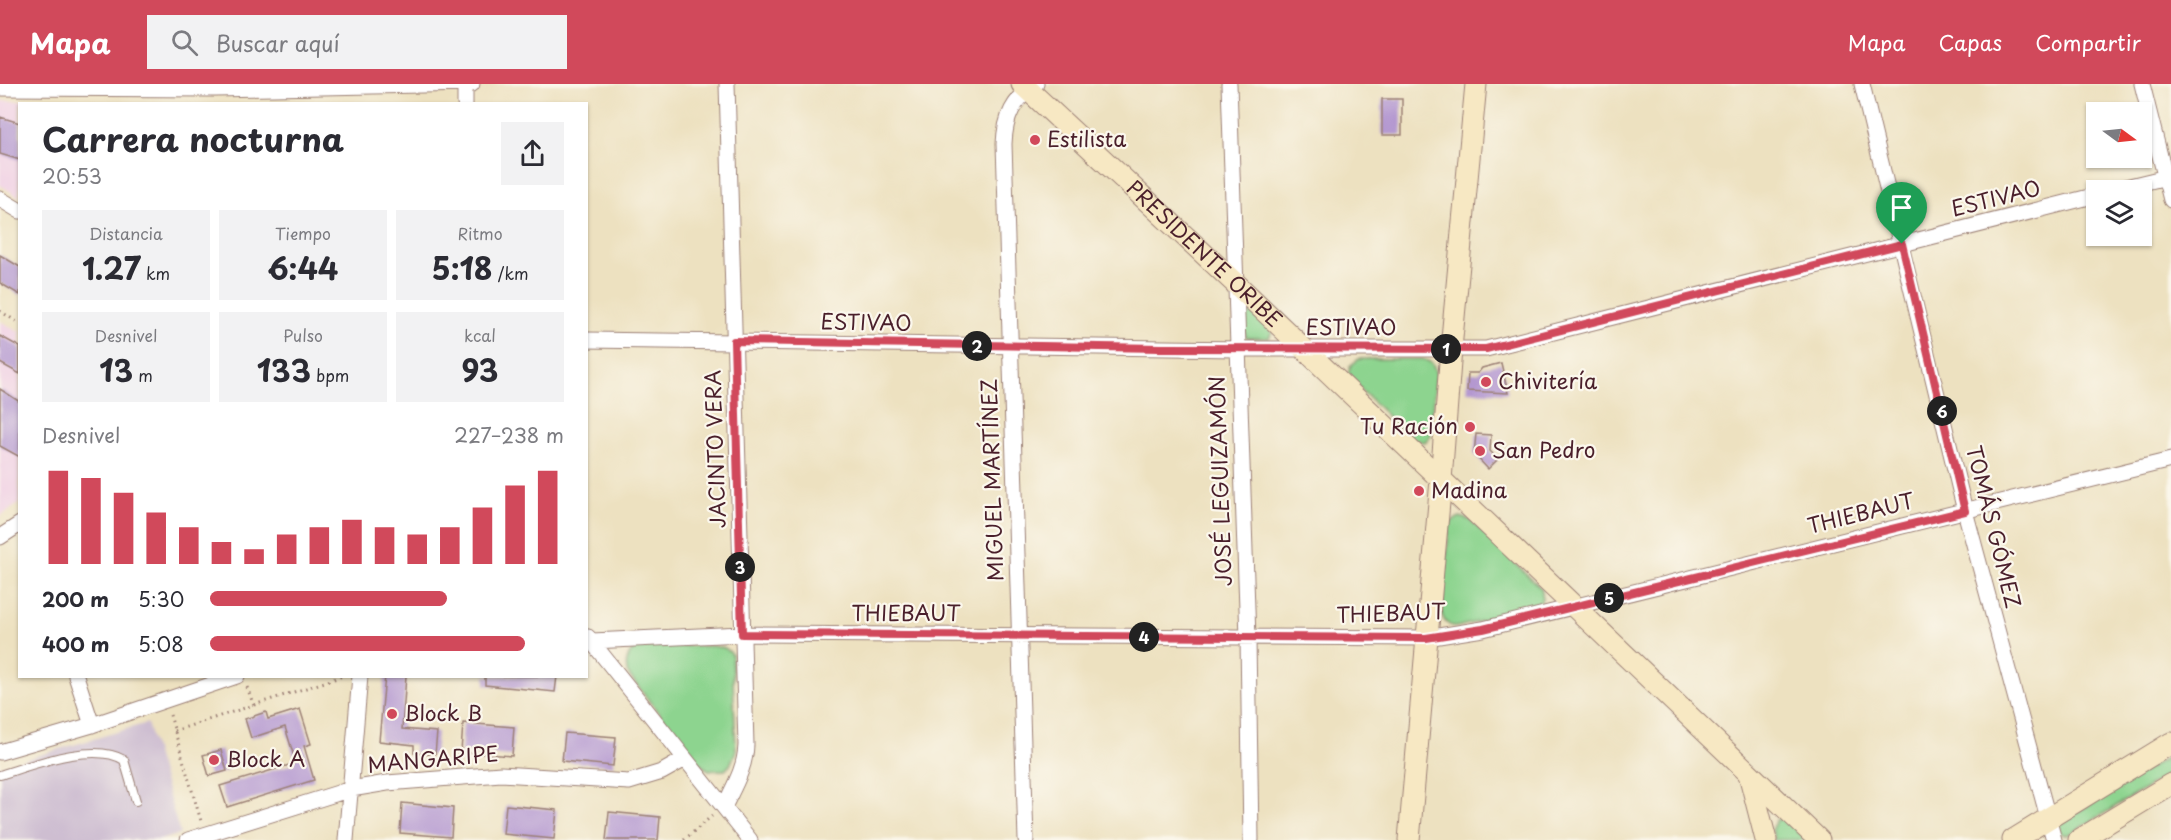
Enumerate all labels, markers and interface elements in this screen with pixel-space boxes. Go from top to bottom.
search box [147,15,567,69]
text: Mapa [30,21,111,64]
icon: search [168,26,201,59]
text: Buscar aquí [216,26,340,59]
text: Mapa [1848,26,1906,58]
text: Capas [1939,26,2002,58]
text: Compartir [2035,26,2141,58]
north arrow [2086,102,2152,168]
map controls [2086,102,2152,246]
text: Carrera nocturna [42,113,344,163]
button: share [501,122,564,185]
place label: Estilista [1047,122,1126,154]
marker: Estilista [1028,133,1042,147]
text: 20:53 [42,161,102,191]
street label: PRESIDENTE ORIBE [1120,171,1290,334]
street label: ESTIVAO [1947,171,2044,224]
button: layers [2086,180,2152,246]
pin [1876,182,1927,244]
icon: arrive [1885,191,1918,224]
text: Distancia [89,221,163,245]
text: Tiempo [275,221,331,245]
text: Ritmo [457,221,503,245]
text: 1.27 [82,245,141,290]
text: 6:44 [268,245,338,290]
text: 5:18 [432,245,493,290]
text: km [141,261,170,285]
text: /km [493,261,528,285]
street label: ESTIVAO [820,304,912,338]
street label: ESTIVAO [1305,310,1397,342]
text: Desnivel [95,323,157,347]
text: Pulso [283,323,323,347]
text: kcal [464,323,496,347]
pin: 2 [962,331,992,361]
text: 2 [971,334,983,358]
pin: 1 [1431,334,1461,364]
text: 1 [1442,337,1450,361]
text: 13 [99,347,133,392]
text: 133 [257,347,311,392]
text: 93 [461,347,499,392]
text: m [133,363,153,387]
text: bpm [311,363,349,387]
place label: Chivitería [1498,364,1598,396]
street label: JACINTO VERA [695,369,733,529]
street label: JOSÉ LEGUIZAMÓN [1199,375,1239,587]
marker: Chivitería [1479,375,1493,389]
street label: MIGUEL MARTÍNEZ [971,378,1011,582]
pin: 6 [1927,396,1957,426]
text: 6 [1936,399,1948,423]
place label: Tu Ración [1360,409,1458,441]
text: Desnivel [42,420,120,450]
text: 227–238 m [454,420,564,450]
marker: Tu Ración [1463,420,1477,434]
place label: San Pedro [1492,433,1596,465]
street label: TOMÁS GÓMEZ [1959,442,2031,611]
marker: San Pedro [1473,444,1487,458]
place label: Madina [1431,473,1508,505]
street label: THIEBAUT [1804,483,1918,541]
marker: Madina [1412,484,1426,498]
pin: 3 [725,552,755,582]
text: 3 [735,555,745,579]
pin: 5 [1594,583,1624,613]
text: 200 m [42,584,109,614]
text: 5:30 [138,584,184,614]
text: 5 [1604,586,1614,610]
street label: THIEBAUT [1336,594,1447,630]
street label: THIEBAUT [851,596,961,628]
pin: 4 [1129,622,1159,652]
text: 4 [1139,625,1149,649]
text: 400 m [42,629,110,659]
text: 5:08 [138,629,184,659]
place label: Block B [404,696,482,728]
marker: Block B [385,707,399,721]
street label: MANGARIPE [366,736,500,780]
place label: Block A [226,742,305,774]
marker: Block A [207,753,221,767]

